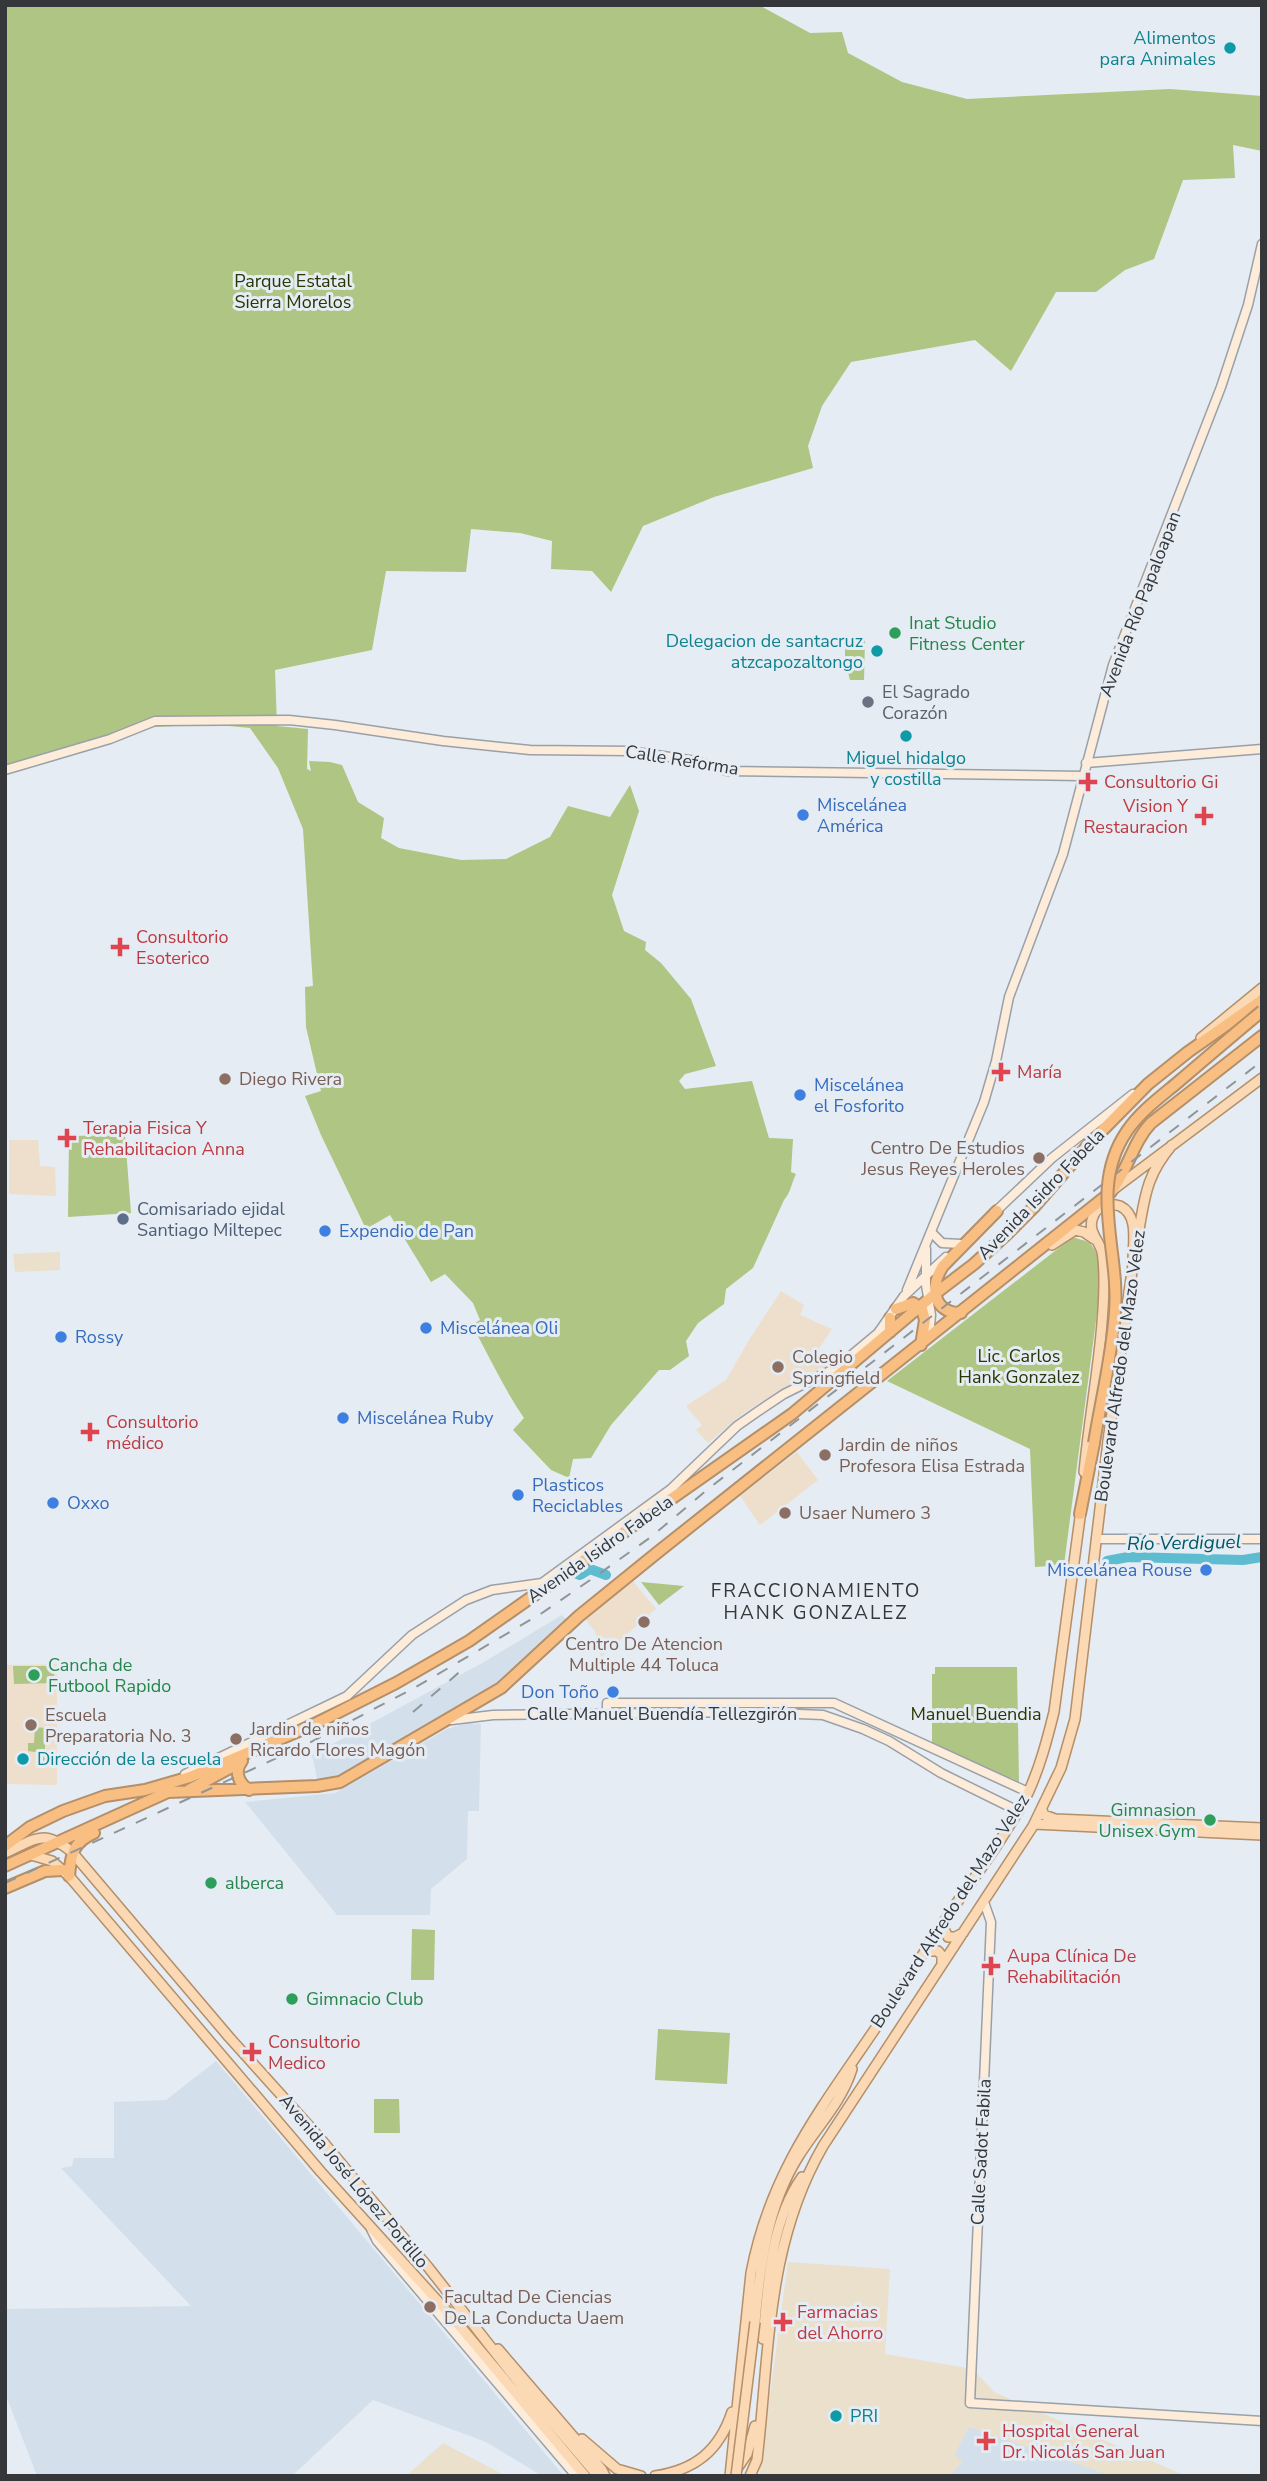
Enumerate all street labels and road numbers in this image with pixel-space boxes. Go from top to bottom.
street label: Avenida Río Papaloapan [1094,508,1186,700]
street label: Calle Reforma [623,739,741,781]
street label: Avenida Isidro Fabela [972,1123,1110,1265]
street label: Boulevard Alfredo del Mazo Velez [1089,1229,1151,1503]
street label: Avenida Isidro Fabela [522,1489,678,1609]
street label: Calle Manuel Buendía Tellezgirón [527,1702,797,1726]
street label: Boulevard Alfredo del Mazo Velez [865,1789,1035,2033]
street label: Calle Sadot Fabila [965,2078,997,2226]
street label: Avenida José López Portillo [274,2089,434,2273]

